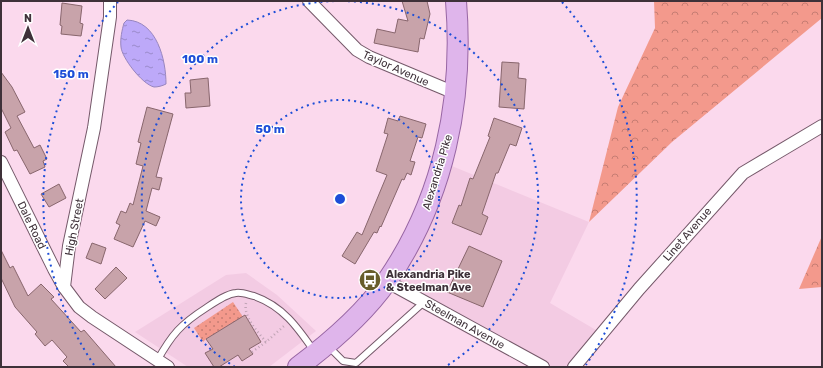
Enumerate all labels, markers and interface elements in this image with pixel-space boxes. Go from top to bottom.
north arrow [8,8,48,48]
text: N [24,12,32,25]
street label: Taylor Avenue [361,48,431,89]
text: 100 m [182,52,218,66]
text: 150 m [53,67,89,81]
text: 50 m [255,122,285,136]
street label: Alexandria Pike [420,133,455,211]
centre of rings [333,192,347,206]
street label: High Street [63,197,87,257]
street label: Dale Road [14,199,49,251]
street label: Linet Avenue [661,205,714,264]
bus stop icon: Alexandria Pike & Steelman Ave [357,267,383,293]
place label: Alexandria Pike & Steelman Ave [386,268,472,294]
street label: Steelman Avenue [422,297,507,352]

